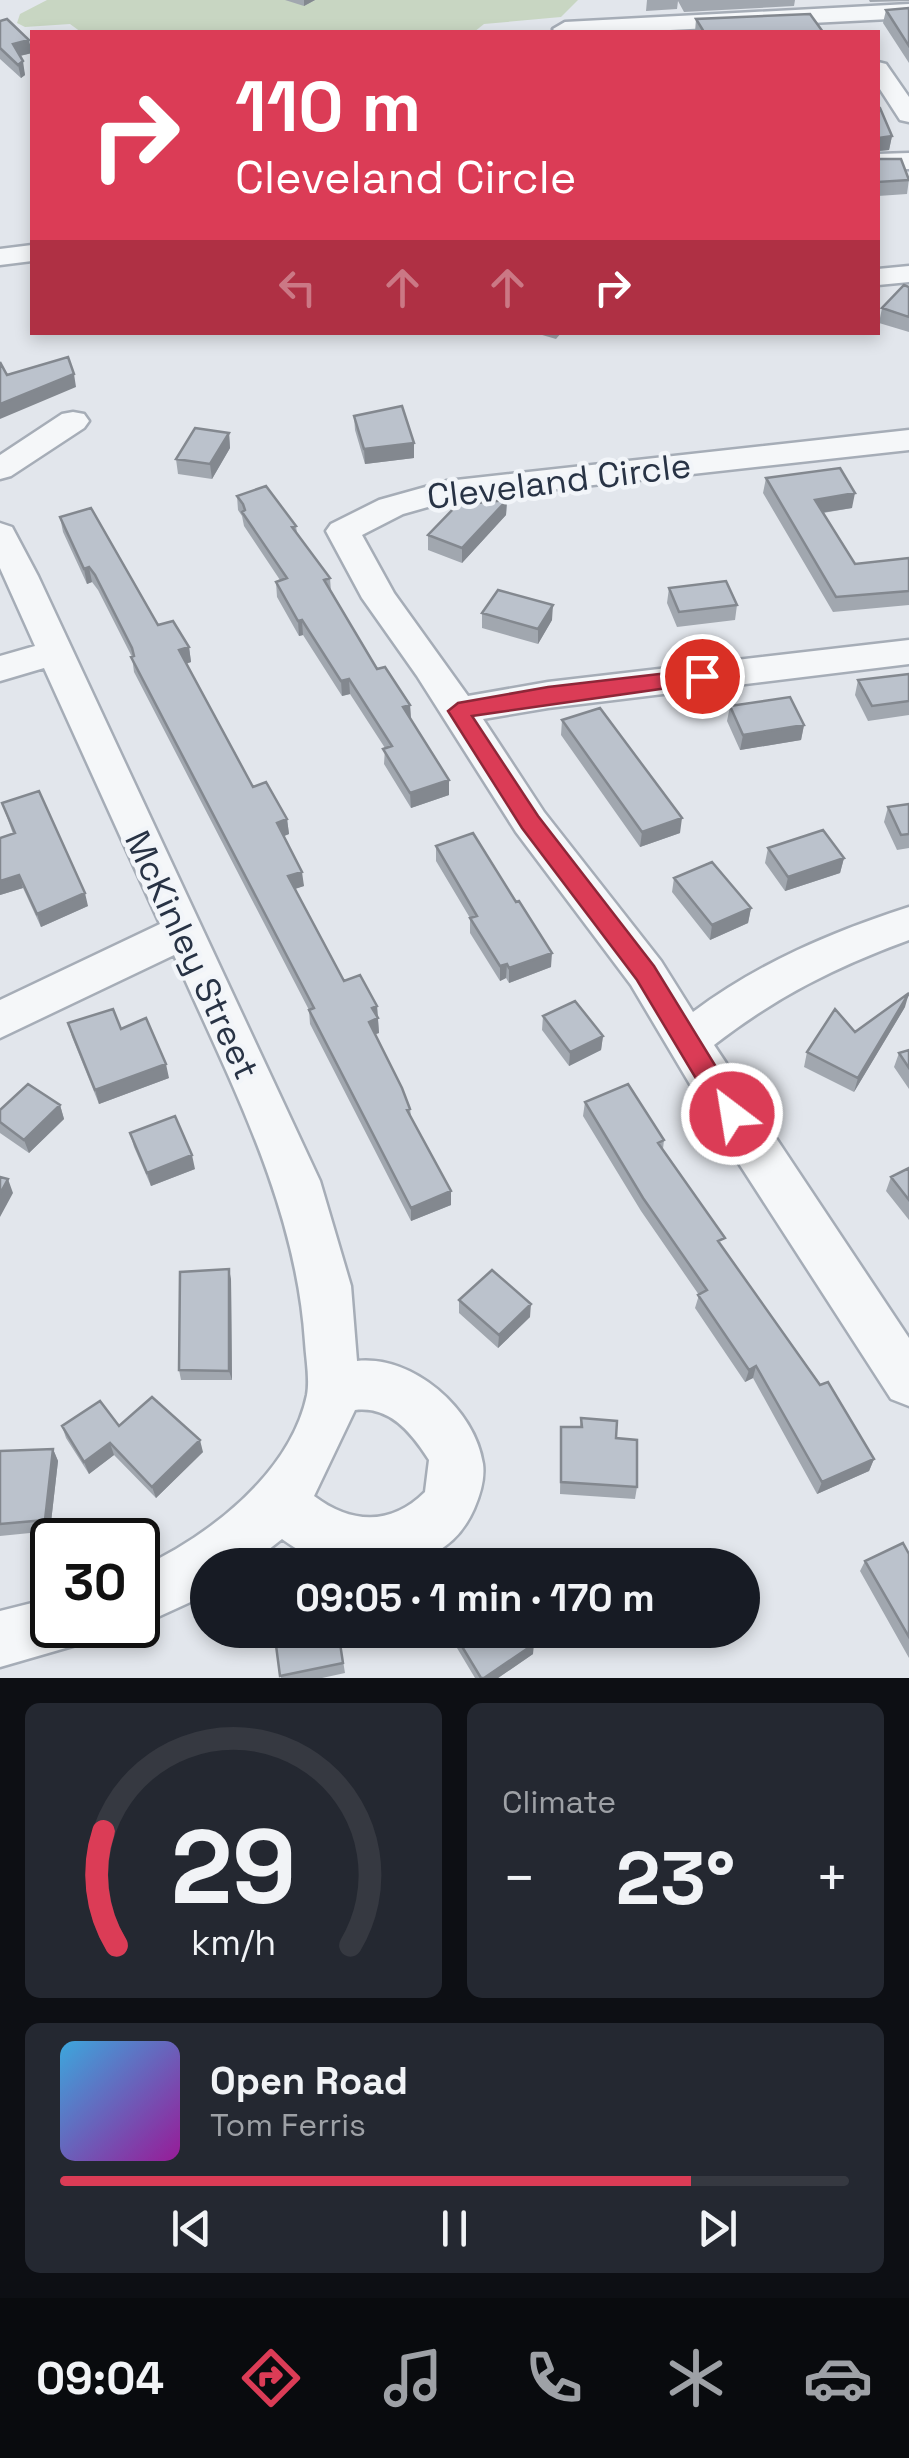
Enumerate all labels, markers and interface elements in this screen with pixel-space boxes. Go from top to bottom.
text: 110 m [235,62,421,151]
icon: right [70,70,200,200]
text: Cleveland Circle [235,149,576,206]
icon: left [270,260,325,315]
icon: ahead [375,260,430,315]
icon: ahead [480,260,535,315]
icon: right [585,260,640,315]
street label: Cleveland Circle [425,443,693,519]
pin [660,634,745,719]
icon: arrive [675,649,730,704]
street label: McKinley Street [115,824,269,1086]
position arrow [680,1062,784,1166]
speed limit sign: 30 [30,1518,160,1648]
text: 09:05 · 1 min · 170 m [295,1574,655,1622]
text: Climate [502,1782,616,1822]
text: 29 [171,1801,296,1933]
text: 23° [616,1830,735,1926]
text: − [502,1843,536,1913]
text: + [815,1843,849,1913]
text: km/h [191,1920,276,1965]
text: Open Road [210,2057,408,2105]
text: Tom Ferris [210,2105,366,2145]
icon: previous [164,2201,219,2256]
icon: pause [427,2201,482,2256]
icon: next [690,2201,745,2256]
icon: directions [236,2343,306,2413]
icon: music [378,2343,448,2413]
icon: phone [519,2343,589,2413]
icon: climate [661,2343,731,2413]
icon: car [803,2343,873,2413]
text: 09:04 [36,2350,164,2407]

